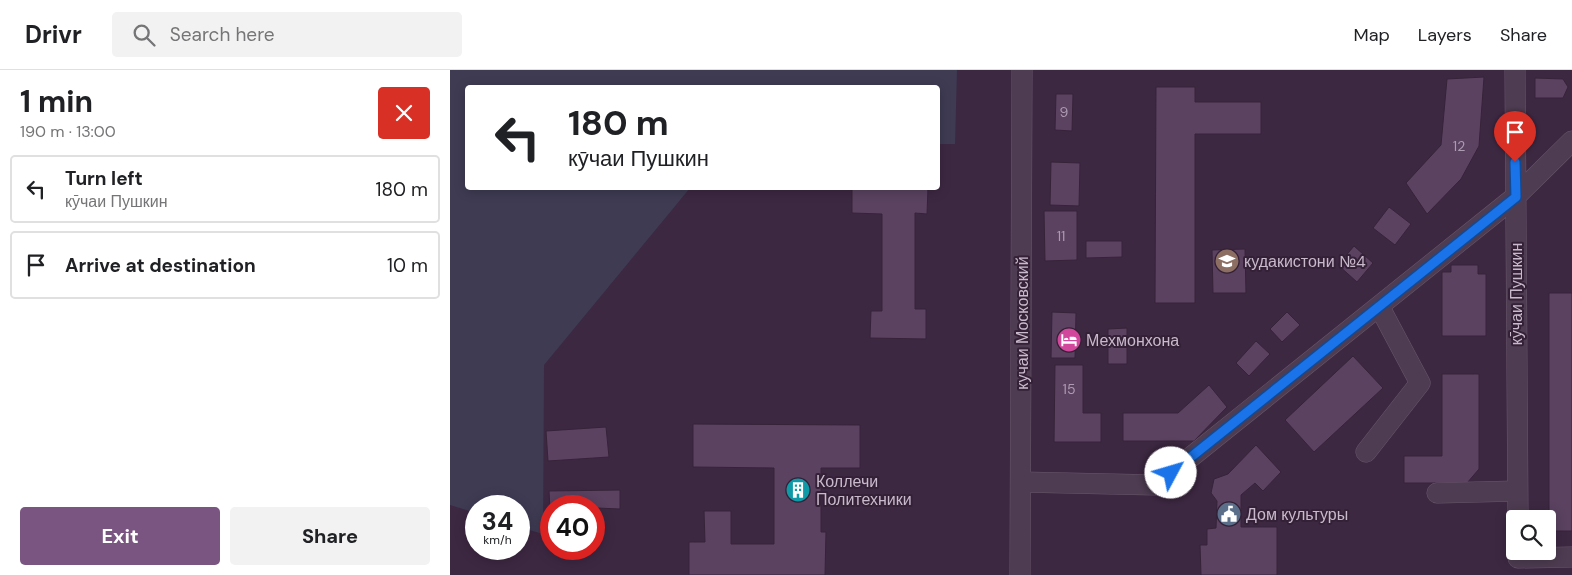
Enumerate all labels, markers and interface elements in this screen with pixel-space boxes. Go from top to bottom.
search box [112,12,462,57]
text: Drivr [25,19,82,50]
icon: search [130,21,158,49]
text: Search here [170,22,275,47]
text: Map [1354,23,1390,47]
text: Layers [1418,23,1472,47]
text: Share [1500,23,1547,47]
text: 1 min [20,82,93,121]
button: close [378,87,430,139]
text: 180 m [568,100,669,146]
house number: 9 [1060,103,1069,121]
icon: left [485,105,550,170]
pin [1494,111,1536,162]
icon: arrive [1501,118,1529,146]
text: 190 m · 13:00 [20,121,116,142]
house number: 12 [1453,137,1465,155]
text: кӯчаи Пушкин [568,144,709,173]
text: Turn left [65,166,143,191]
icon: left [22,175,50,203]
text: 180 m [376,177,428,202]
text: кӯчаи Пушкин [65,191,168,212]
house number: 11 [1057,227,1065,245]
street label: кӯчаи Пушкин [1506,243,1527,345]
school or university icon: кудакистони №4 [1214,248,1240,274]
icon: arrive [22,251,50,279]
place label: кудакистони №4 [1244,251,1366,272]
text: Arrive at destination [65,253,256,278]
text: 10 m [387,253,428,278]
street label: кучаи Московский [1012,256,1033,390]
hotel icon: Мехмонхона [1056,327,1082,353]
place label: Мехмонхона [1086,330,1179,351]
house number: 15 [1063,380,1075,398]
position arrow [1144,446,1196,498]
place label: Коллечи Политехники [816,471,912,510]
building icon: Коллечи Политехники [785,477,811,503]
speed limit sign: 40 [540,495,605,560]
public building icon: Дом культуры [1216,501,1242,527]
place label: Дом культуры [1246,504,1348,525]
text: 34 [482,505,513,538]
button: Exit [20,507,220,565]
button: Share [230,507,430,565]
map controls [1506,510,1556,560]
button: search [1506,510,1556,560]
text: km/h [483,532,512,548]

